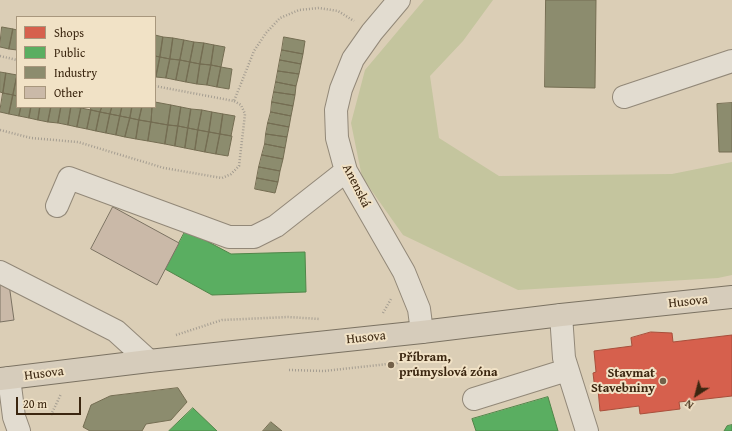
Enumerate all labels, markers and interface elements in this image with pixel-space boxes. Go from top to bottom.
legend [16,16,156,108]
text: Shops [54,24,84,41]
text: Public [54,44,85,61]
text: Industry [54,64,97,81]
text: Other [54,84,83,101]
street label: Anenská [338,162,374,210]
street label: Husova [668,292,708,312]
street label: Husova [346,328,386,348]
place label: Příbram, průmyslová zóna [399,350,498,381]
marker: Příbram, průmyslová zóna [386,360,396,370]
street label: Husova [23,364,65,384]
place label: Stavmat Stavebniny [591,366,655,397]
north arrow [676,375,716,415]
marker: Stavmat Stavebniny [658,376,668,386]
scale bar [18,389,83,415]
text: 20 m [23,395,47,412]
text: N [681,396,697,413]

